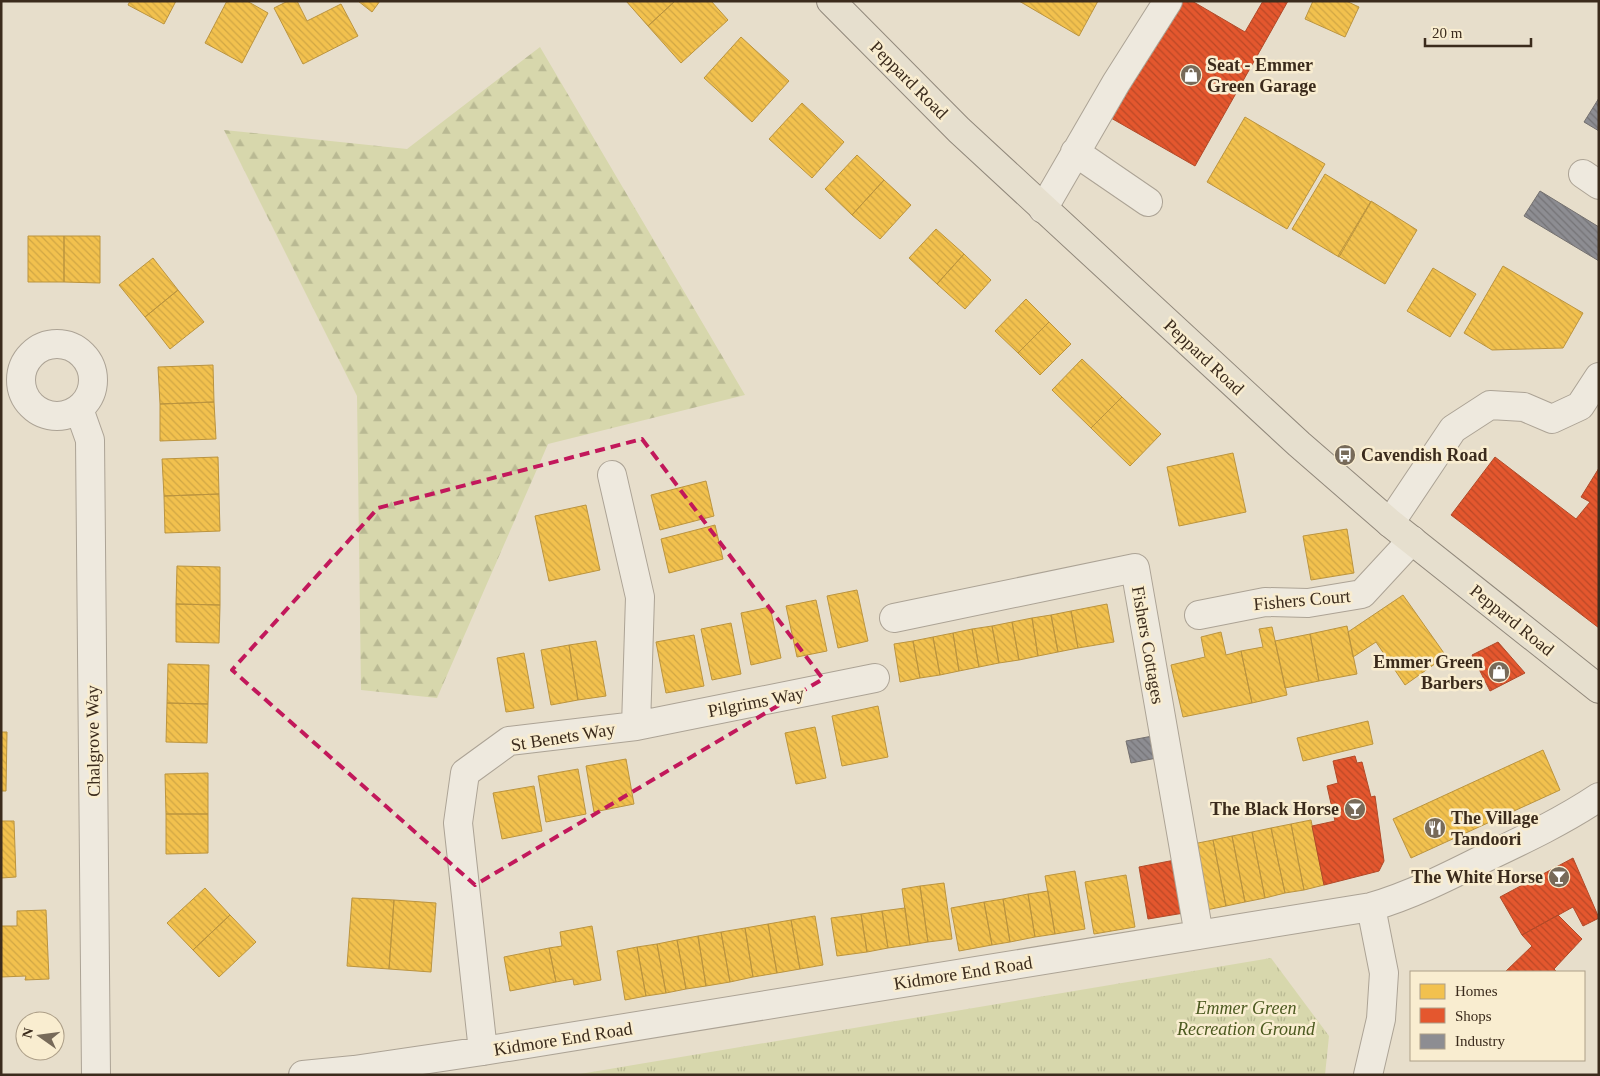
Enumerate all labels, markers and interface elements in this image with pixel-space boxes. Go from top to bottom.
scale bar [1425,15,1531,47]
text: 20 m [1432,25,1463,41]
street label: Peppard Road [866,37,952,123]
place label: Seat - Emmer Green Garage [1207,55,1316,96]
shop icon: Seat - Emmer Green Garage [1179,63,1203,87]
street label: Peppard Road [1160,315,1248,399]
bus stop icon: Cavendish Road [1333,443,1357,467]
place label: Cavendish Road [1361,445,1488,465]
street label: Peppard Road [1466,580,1558,660]
street label: Fishers Cottages [1128,584,1168,706]
street label: Fishers Court [1253,586,1351,614]
place label: Emmer Green Barbers [1373,652,1483,693]
shop icon: Emmer Green Barbers [1487,660,1511,684]
street label: Pilgrims Way [706,683,806,721]
street label: Chalgrove Way [82,685,104,797]
street label: St Benets Way [509,719,617,755]
bar icon: The Black Horse [1343,797,1367,821]
place label: The Black Horse [1210,799,1339,819]
place label: The Village Tandoori [1451,808,1539,849]
restaurant icon: The Village Tandoori [1423,816,1447,840]
bar icon: The White Horse [1547,865,1571,889]
place label: The White Horse [1411,867,1543,887]
street label: Kidmore End Road [892,952,1034,994]
legend [1410,971,1585,1061]
text: Homes [1455,983,1498,999]
park label: Emmer Green Recreation Ground [1176,998,1316,1039]
text: Shops [1455,1008,1492,1024]
north arrow [15,1011,65,1061]
street label: Kidmore End Road [492,1018,634,1060]
text: N [19,1026,36,1040]
text: Industry [1455,1033,1505,1049]

